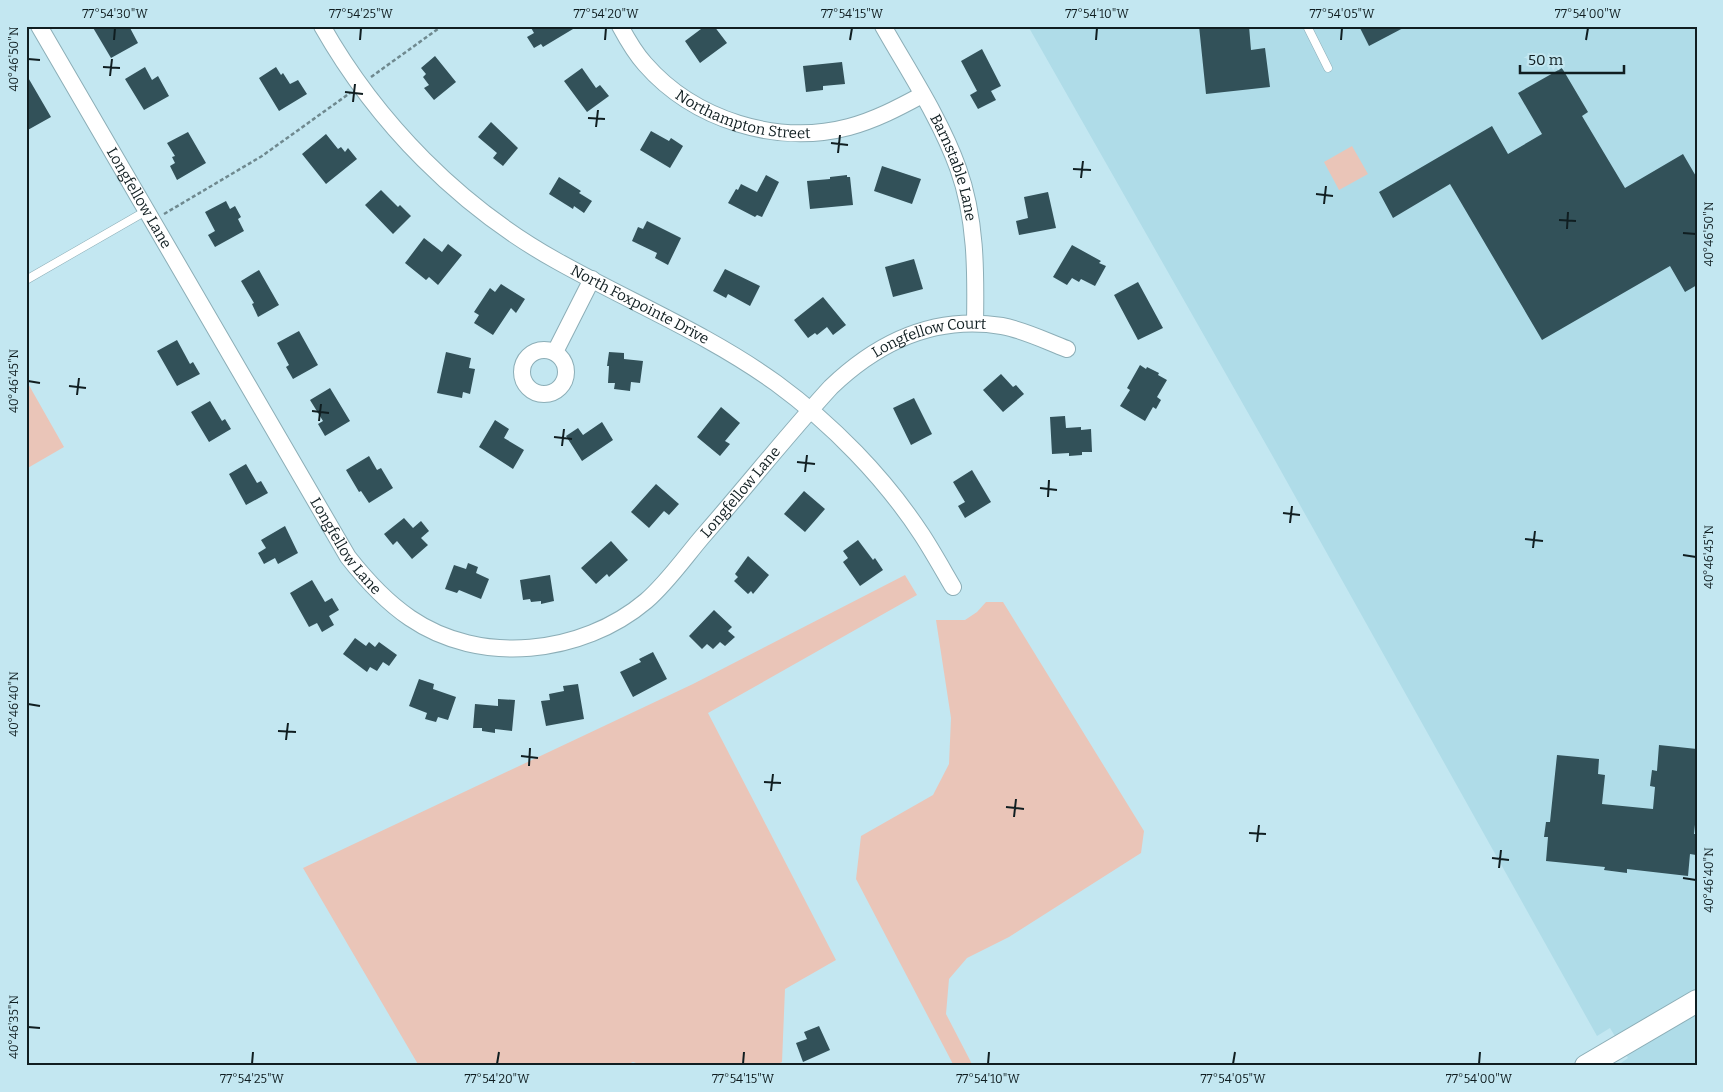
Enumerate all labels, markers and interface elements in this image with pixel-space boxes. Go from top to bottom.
text: 77°54'30"W [82,7,148,21]
text: 77°54'25"W [329,7,394,21]
text: 77°54'20"W [573,7,639,21]
text: 77°54'15"W [821,7,884,21]
text: 77°54'10"W [1065,7,1129,21]
text: 77°54'05"W [1310,7,1375,21]
text: 77°54'00"W [1555,7,1622,21]
text: 40°46'50"N [7,26,21,91]
scale bar [1520,42,1624,74]
text: 50 m [1528,51,1564,69]
street label: Northampton Street [672,86,811,142]
street label: Barnstable Lane [926,111,980,222]
street label: Longfellow Lane [103,144,175,252]
text: 40°46'50"N [1702,201,1716,266]
street label: North Foxpointe Drive [568,261,712,348]
street label: Longfellow Court [868,314,987,361]
text: 40°46'45"N [7,348,21,413]
street label: Longfellow Lane [697,443,784,541]
street label: Longfellow Lane [306,494,385,598]
text: 40°46'45"N [1702,524,1716,589]
text: 40°46'40"N [7,671,21,737]
text: 40°46'40"N [1702,847,1716,913]
text: 40°46'35"N [7,994,21,1059]
text: 77°54'25"W [220,1072,285,1086]
text: 77°54'20"W [464,1072,530,1086]
text: 77°54'15"W [712,1072,775,1086]
text: 77°54'10"W [956,1072,1020,1086]
text: 77°54'05"W [1201,1072,1266,1086]
text: 77°54'00"W [1446,1072,1513,1086]

